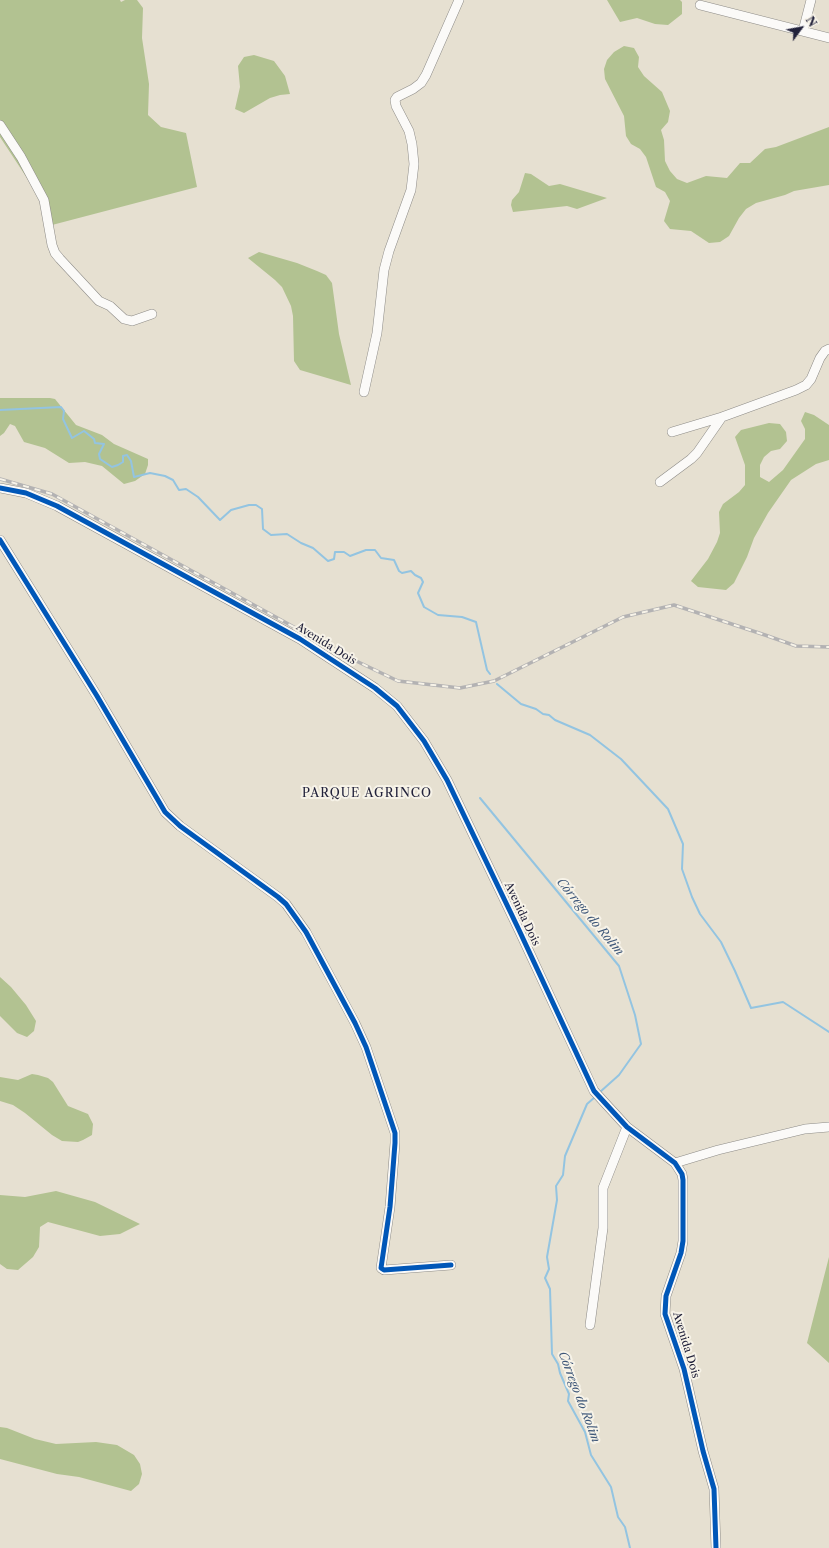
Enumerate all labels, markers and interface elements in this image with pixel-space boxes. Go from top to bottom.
north arrow [781,8,821,48]
text: N [803,14,820,29]
street label: Avenida Dois [293,620,359,668]
district label: PARQUE AGRINCO [302,787,432,801]
water label: Córrego do Rolim [553,875,627,959]
street label: Avenida Dois [501,880,543,948]
street label: Avenida Dois [670,1310,702,1380]
water label: Córrego do Rolim [555,1349,603,1445]

